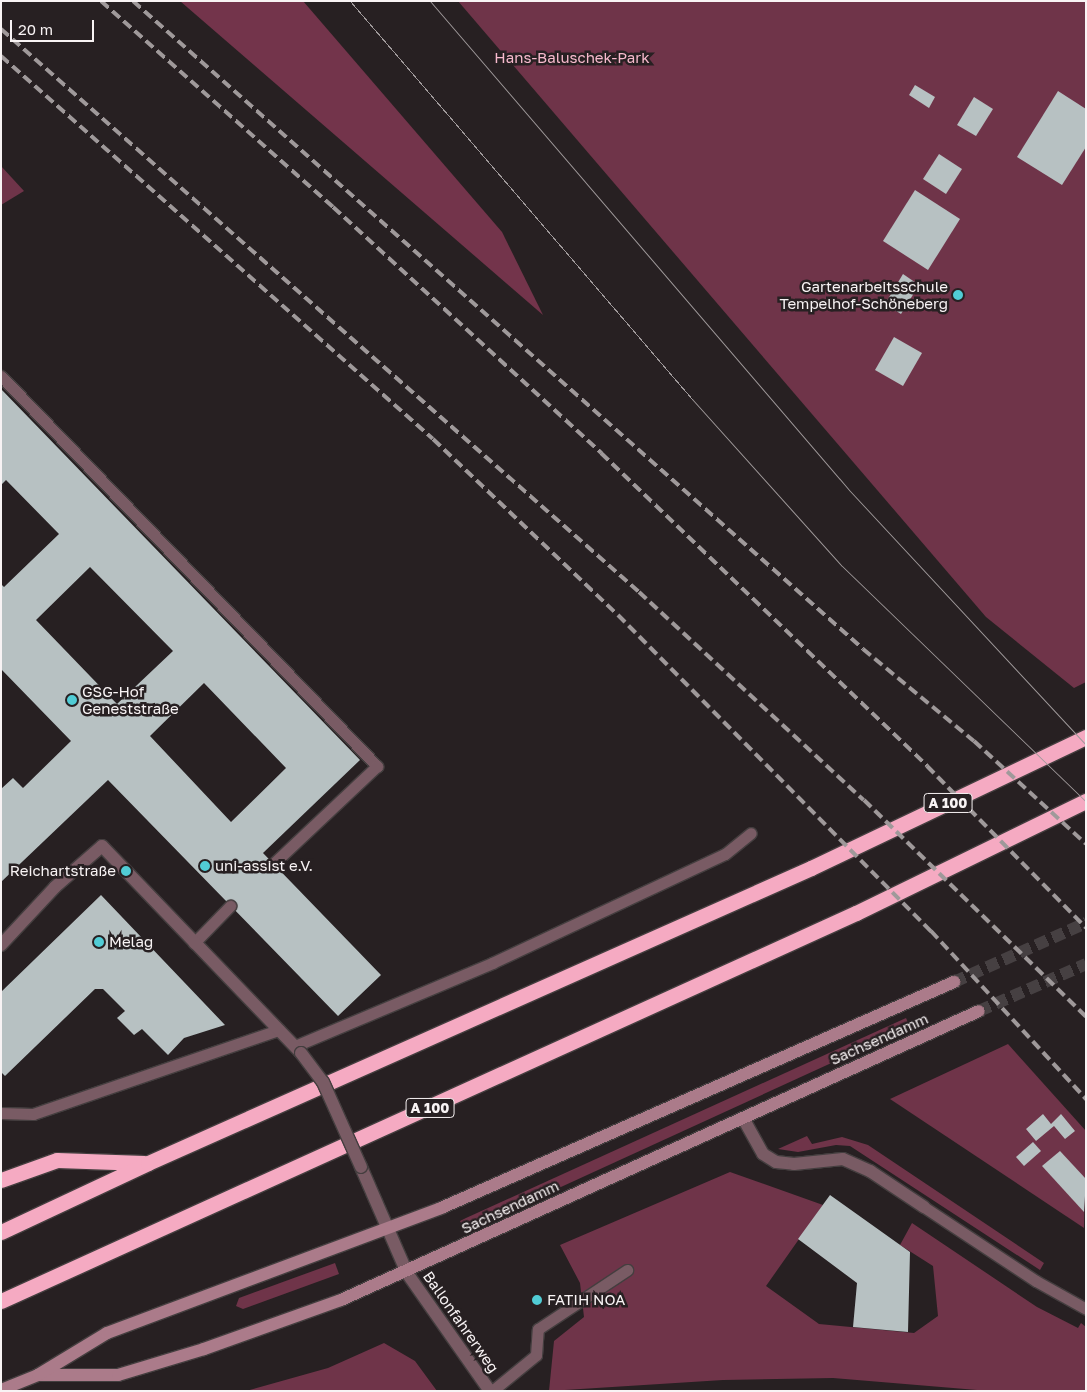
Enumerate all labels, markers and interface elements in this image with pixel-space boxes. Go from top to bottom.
scale bar [12,10,96,42]
text: 20 m [18,20,53,38]
park label: Hans-Baluschek-Park [494,49,650,67]
place label: Gartenarbeitsschule Tempelhof-Schöneberg [779,277,948,312]
marker: Gartenarbeitsschule Tempelhof-Schöneberg [952,289,964,301]
place label: GSG-Hof Geneststraße [82,682,179,717]
marker: GSG-Hof Geneststraße [66,694,78,706]
road number: A 100 [923,791,973,814]
place label: uni-assist e.V. [215,857,313,875]
marker: uni-assist e.V. [199,860,211,872]
place label: Reichartstraße [10,862,116,880]
marker: Reichartstraße [120,865,132,877]
place label: Melag [109,933,153,951]
marker: Melag [93,936,105,948]
street label: Sachsendamm [827,1009,931,1069]
road number: A 100 [405,1096,455,1120]
street label: Sachsendamm [458,1177,562,1237]
street label: Ballonfahrerweg [419,1268,503,1376]
place label: FATIH NOA [547,1291,625,1309]
marker: FATIH NOA [531,1294,543,1306]

